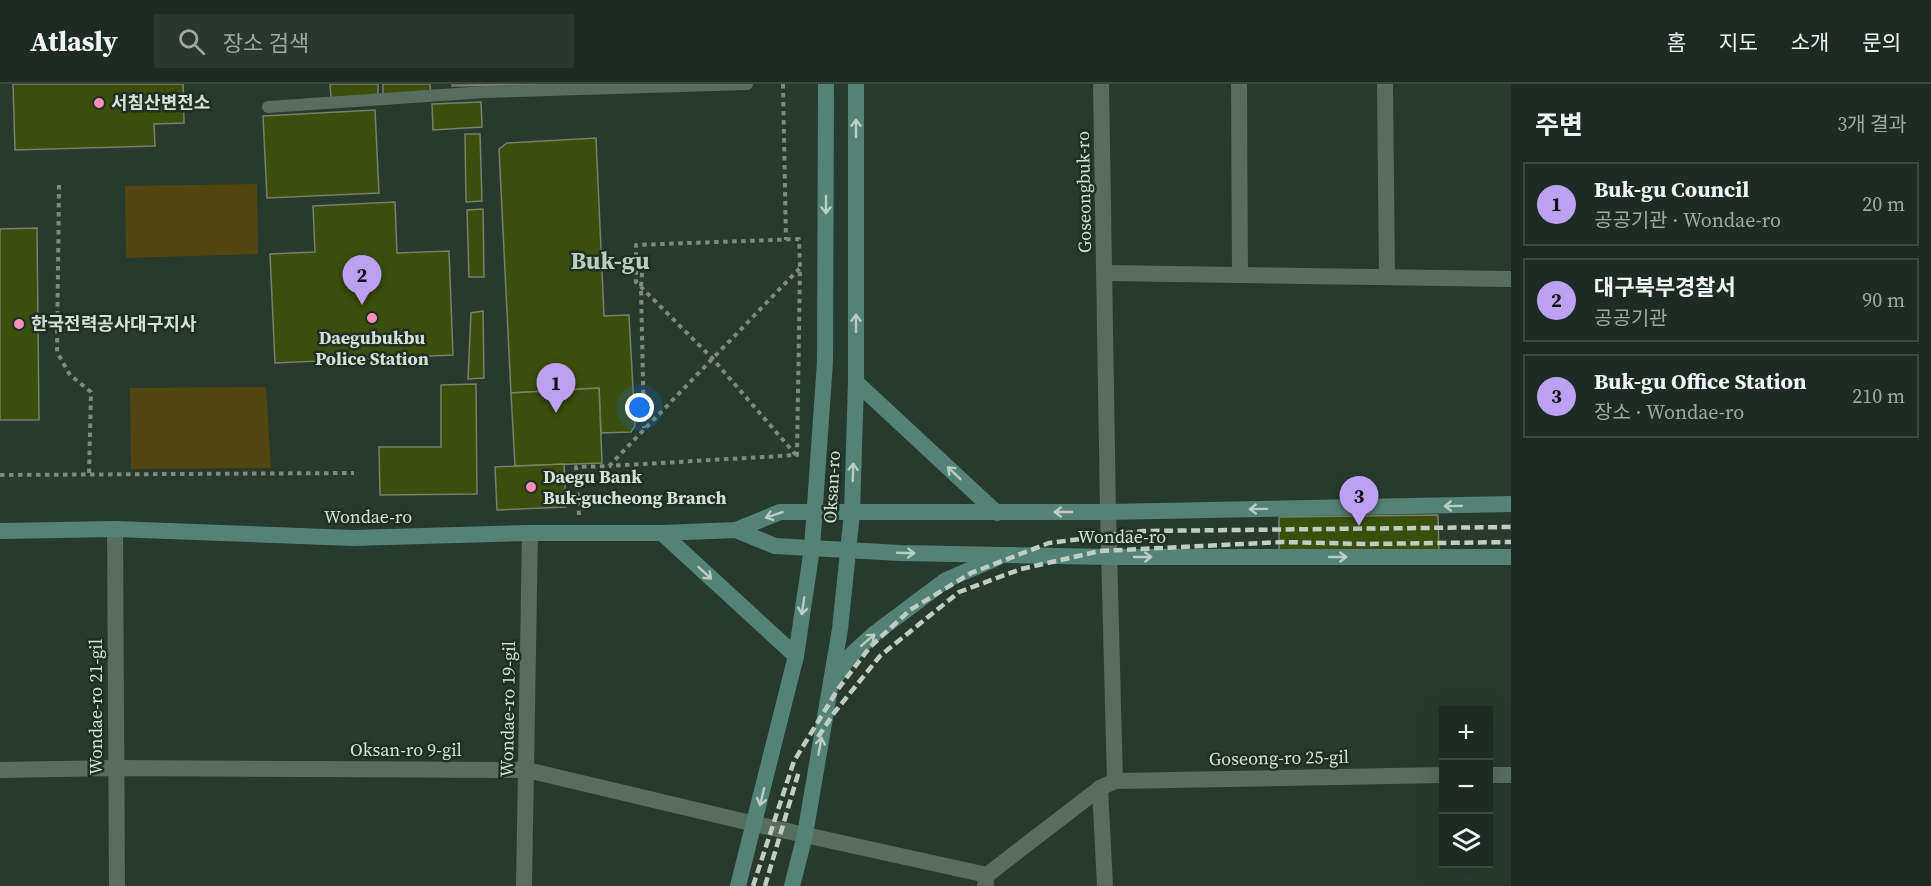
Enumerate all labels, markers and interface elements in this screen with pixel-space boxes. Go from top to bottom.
search box [154,14,574,68]
text: Atlasly [30,22,118,60]
icon: search [175,25,208,58]
text: 장소 검색 [223,28,309,58]
text: 홈 [1667,28,1686,57]
text: 지도 [1719,28,1758,57]
text: 소개 [1791,28,1829,57]
text: 문의 [1862,28,1901,57]
place label: 서침산변전소 [111,90,210,115]
marker: 서침산변전소 [92,96,106,110]
text: 주변 [1535,107,1583,143]
text: 3개 결과 [1837,110,1907,138]
one-way arrow [850,119,862,139]
street label: Goseongbuk-ro [1070,131,1097,253]
text: Buk-gu Council [1594,174,1749,204]
text: 1 [1551,190,1562,218]
text: 20 m [1862,190,1905,218]
one-way arrow [820,195,832,215]
text: 공공기관 · Wondae-ro [1594,206,1781,234]
district label: Buk-gu [571,244,650,277]
pin: 2 [342,256,382,305]
text: 대구북부경찰서 [1594,272,1736,302]
text: 2 [1551,286,1562,314]
text: 90 m [1862,286,1905,314]
text: 공공기관 [1594,304,1668,332]
place label: 한국전력공사대구지사 [31,311,197,336]
marker: Daegubukbu Police Station [365,311,379,325]
one-way arrow [850,314,862,334]
marker: 한국전력공사대구지사 [12,317,26,331]
place label: Daegubukbu Police Station [315,325,429,371]
pin: 1 [536,364,576,413]
text: Buk-gu Office Station [1594,366,1806,396]
text: 3 [1551,382,1562,410]
text: 210 m [1852,382,1905,410]
your location [625,393,654,422]
text: 장소 · Wondae-ro [1594,398,1744,426]
street label: Oksan-ro [817,450,846,524]
one-way arrow [848,462,859,482]
place label: Daegu Bank Buk-gucheong Branch [543,464,727,510]
one-way arrow [946,466,961,480]
pin: 3 [1340,476,1378,526]
marker: Daegu Bank Buk-gucheong Branch [524,480,538,494]
one-way arrow [1443,500,1463,511]
one-way arrow [1248,503,1268,515]
street label: Wondae-ro [324,504,412,529]
one-way arrow [1053,506,1073,518]
one-way arrow [765,510,784,521]
street label: Wondae-ro [1078,524,1166,549]
one-way arrow [896,547,916,559]
one-way arrow [1133,551,1153,563]
one-way arrow [1328,551,1348,563]
one-way arrow [698,566,713,580]
one-way arrow [798,596,809,616]
one-way arrow [860,633,876,646]
street label: Wondae-ro 21-gil [83,639,108,775]
street label: Wondae-ro 19-gil [494,641,521,777]
map controls [1439,706,1493,868]
button: + [1439,706,1493,760]
street label: Oksan-ro 9-gil [350,737,462,762]
one-way arrow [815,737,826,757]
street label: Goseong-ro 25-gil [1209,744,1349,771]
button: − [1439,760,1493,814]
one-way arrow [755,787,767,806]
button: layers [1439,814,1493,868]

